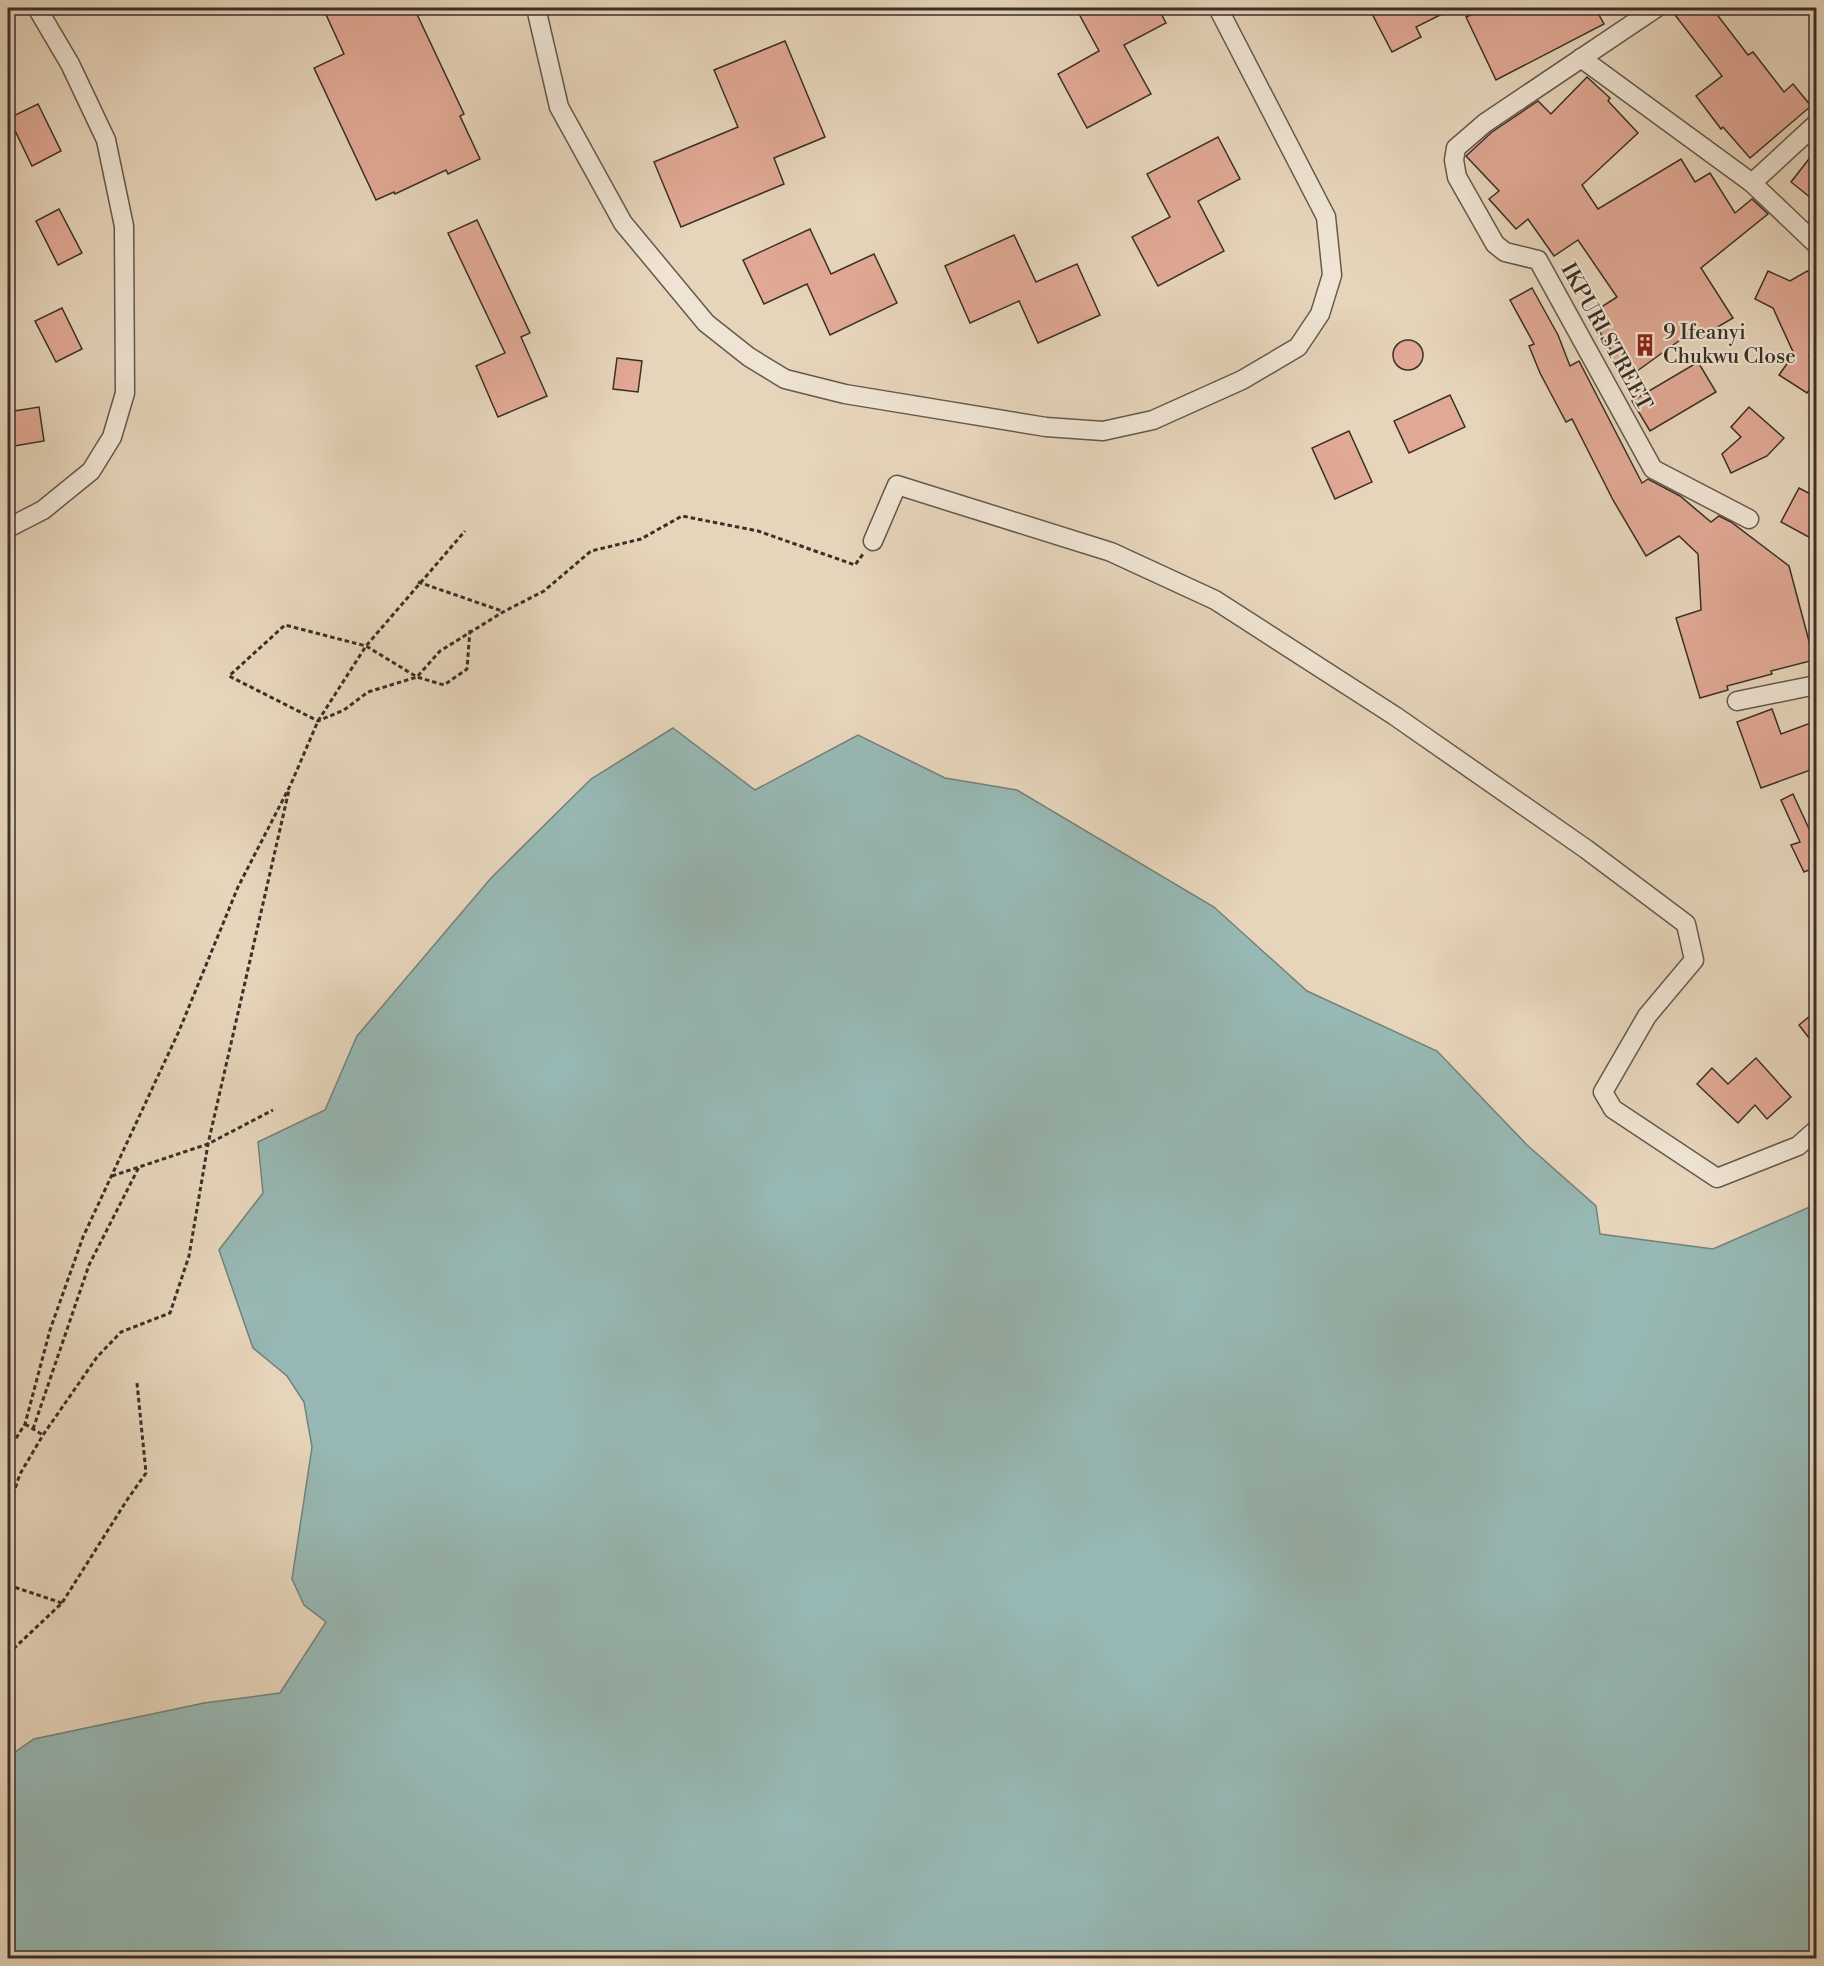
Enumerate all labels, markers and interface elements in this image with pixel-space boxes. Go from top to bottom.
street label: IKPURI STREET [1555,259,1657,415]
place label: 9 Ifeanyi Chukwu Close [1663,320,1796,370]
building icon: 9 Ifeanyi Chukwu Close [1632,332,1658,358]

